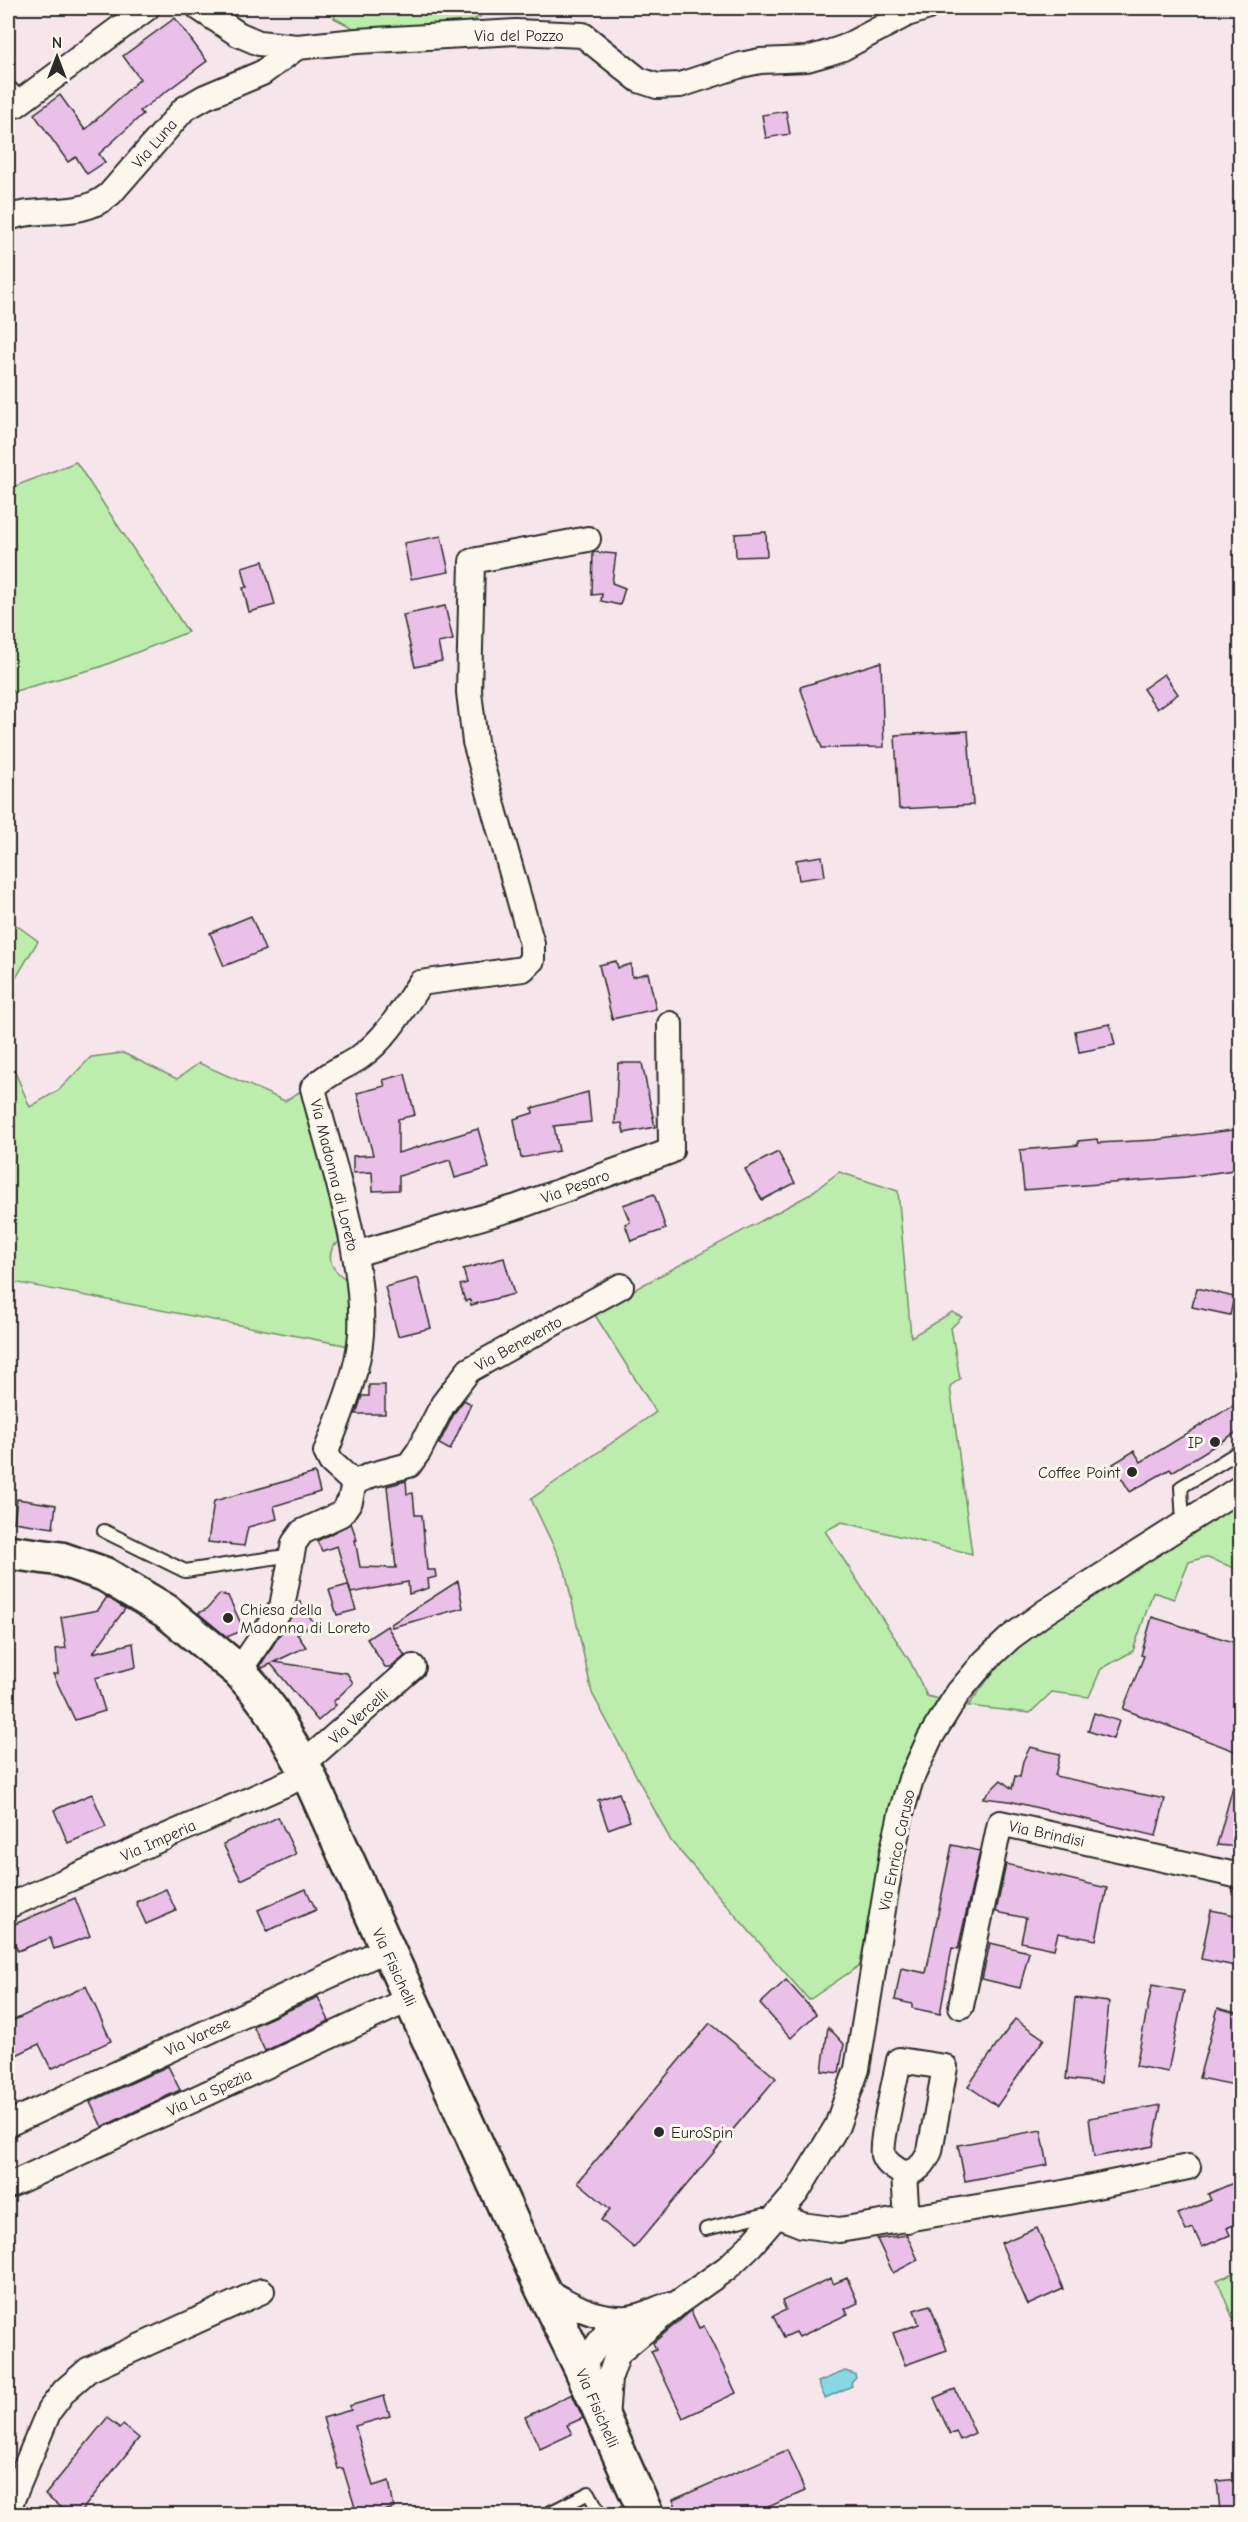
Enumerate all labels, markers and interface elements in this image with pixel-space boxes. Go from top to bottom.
north arrow [27,27,87,87]
street label: Via del Pozzo [474,27,564,45]
text: N [52,34,62,52]
street label: Via Luna [129,116,181,172]
street label: Via Madonna di Loreto [306,1097,362,1253]
street label: Via Pesaro [539,1166,612,1208]
street label: Via Benevento [472,1313,565,1375]
place label: IP [1188,1434,1203,1452]
marker: IP [1208,1435,1222,1449]
place label: Coffee Point [1038,1464,1120,1482]
marker: Coffee Point [1125,1465,1139,1479]
place label: Chiesa della Madonna di Loreto [240,1601,370,1637]
marker: Chiesa della Madonna di Loreto [221,1611,235,1625]
street label: Via Vercelli [325,1685,392,1748]
street label: Via Enrico Caruso [875,1788,919,1912]
street label: Via Imperia [118,1816,199,1865]
street label: Via Brindisi [1007,1817,1086,1851]
street label: Via Fisichelli [368,1926,420,2009]
street label: Via Varese [162,2014,233,2060]
street label: Via La Spezia [164,2065,255,2120]
place label: EuroSpin [671,2124,733,2142]
marker: EuroSpin [652,2125,666,2139]
street label: Via Fisichelli [572,2366,622,2450]

